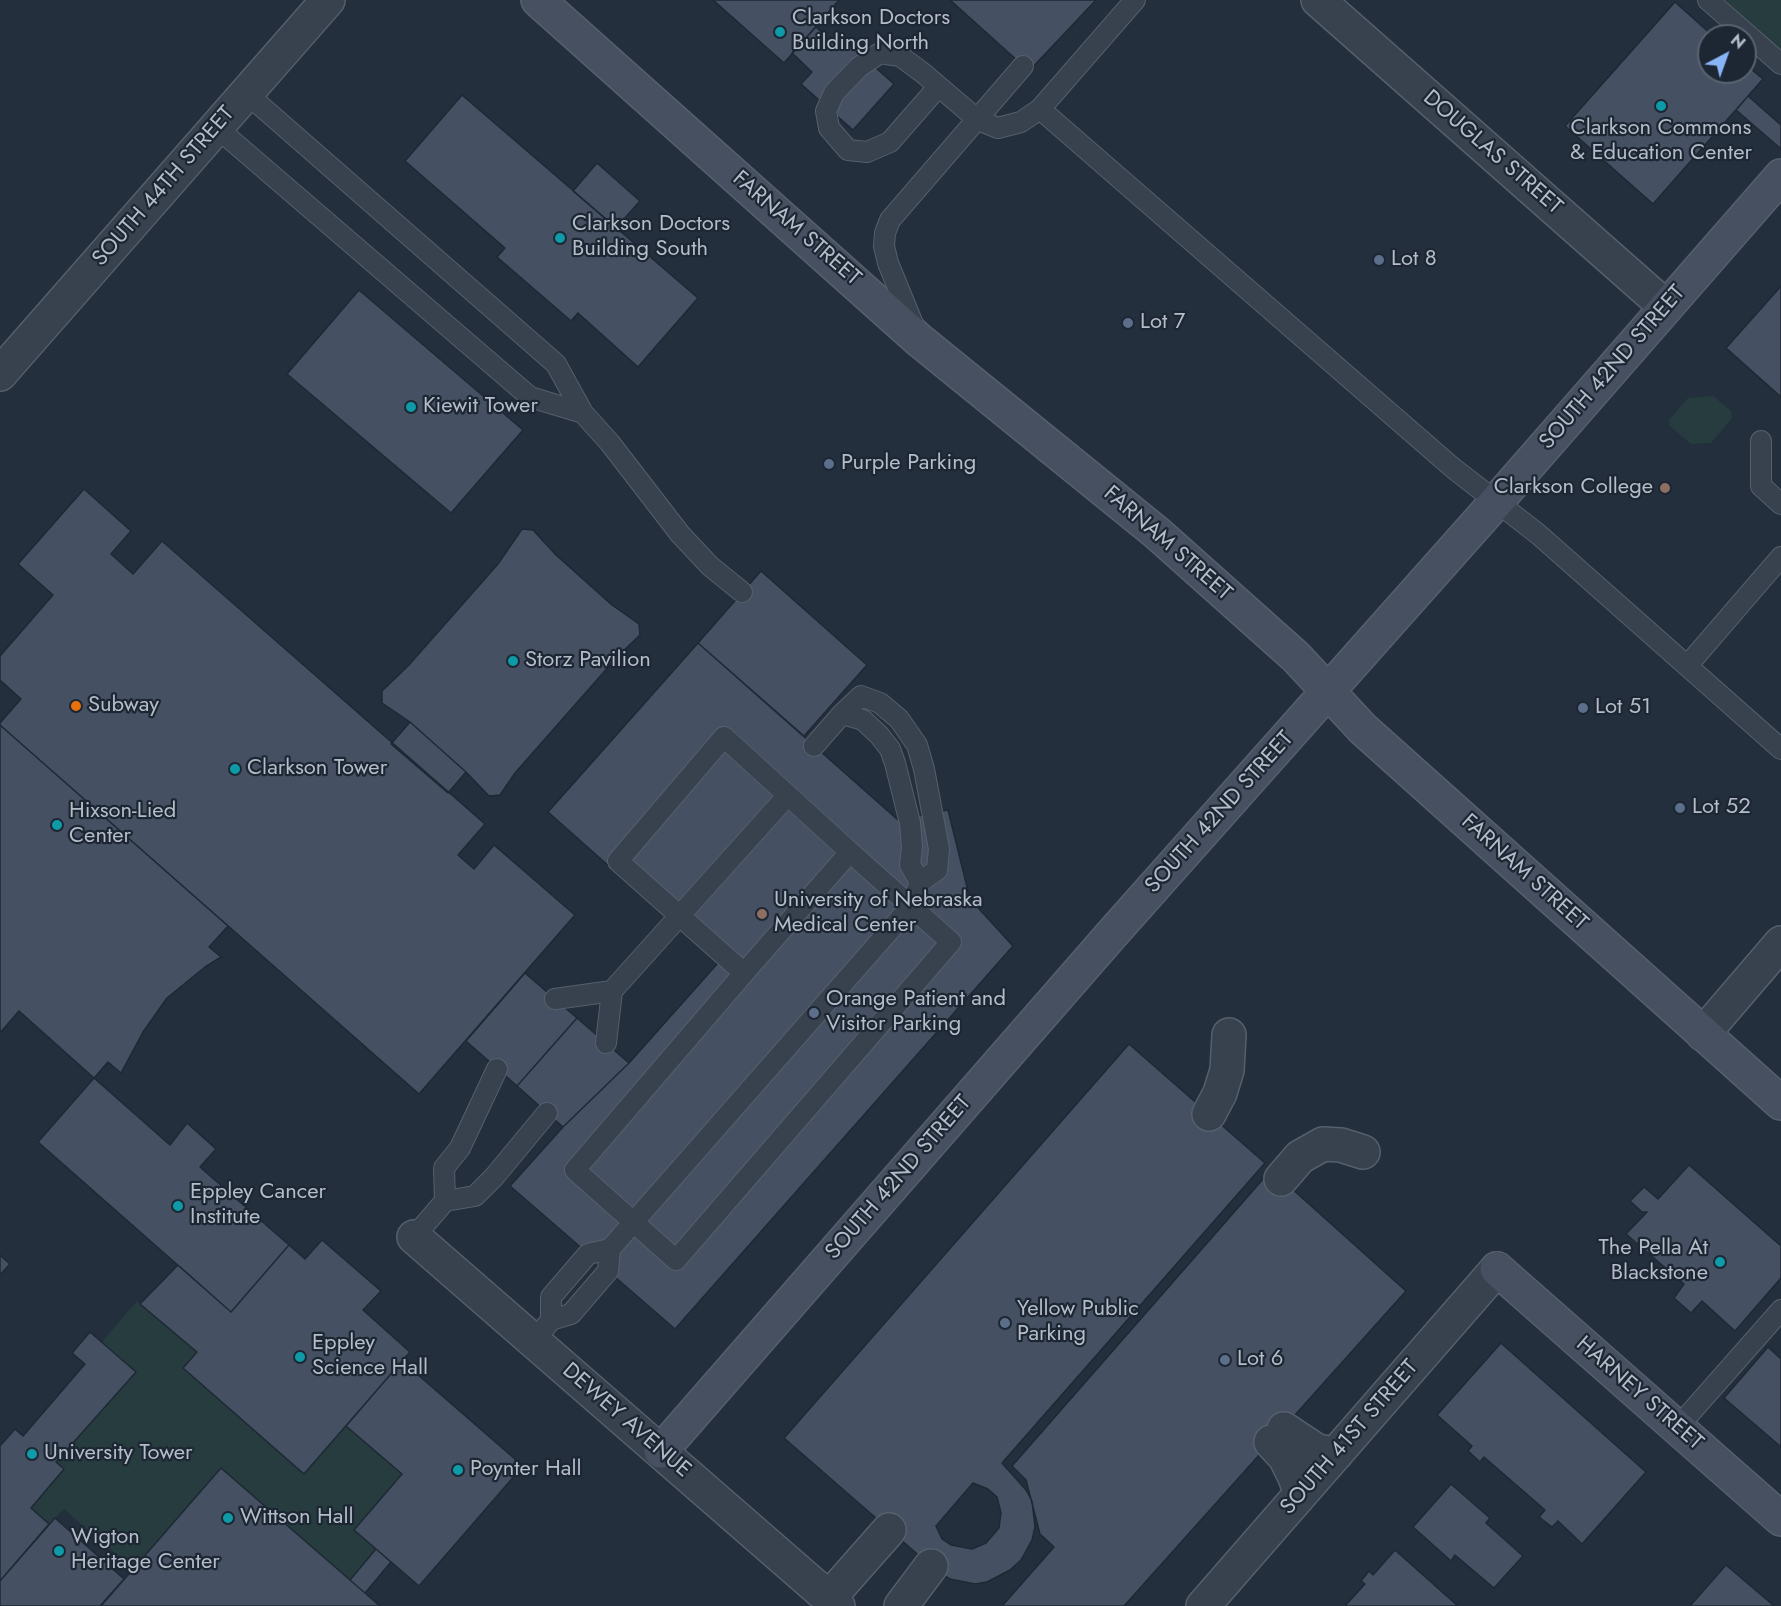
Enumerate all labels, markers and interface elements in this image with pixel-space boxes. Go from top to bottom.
place label: Clarkson Doctors Building North [792,6,950,57]
north arrow [1697,24,1757,84]
marker: Clarkson Doctors Building North [773,25,787,39]
text: N [1725,29,1750,54]
street label: DOUGLAS STREET [1417,85,1567,221]
marker: Clarkson Commons & Education Center [1654,99,1668,113]
street label: SOUTH 44TH STREET [87,102,241,272]
place label: Clarkson Commons & Education Center [1570,116,1752,168]
street label: FARNAM STREET [726,166,866,292]
place label: Clarkson Doctors Building South [572,212,730,264]
marker: Clarkson Doctors Building South [553,231,567,245]
place label: Lot 8 [1391,247,1437,273]
marker: Lot 8 [1372,253,1386,267]
street label: SOUTH 42ND STREET [1535,281,1691,455]
place label: Lot 7 [1140,310,1185,336]
marker: Lot 7 [1121,316,1135,330]
place label: Kiewit Tower [423,394,538,420]
marker: Kiewit Tower [404,400,418,414]
place label: Purple Parking [841,451,976,477]
marker: Purple Parking [822,457,836,471]
place label: Clarkson College [1494,475,1653,501]
street label: FARNAM STREET [1097,481,1237,607]
marker: Clarkson College [1658,481,1672,495]
place label: Storz Pavilion [525,648,651,674]
marker: Storz Pavilion [506,654,520,668]
place label: Subway [88,693,159,719]
place label: Lot 51 [1595,695,1651,721]
marker: Subway [69,699,83,713]
marker: Lot 51 [1576,701,1590,715]
street label: SOUTH 42ND STREET [1140,727,1300,899]
place label: Clarkson Tower [247,756,387,782]
marker: Clarkson Tower [228,762,242,776]
place label: Lot 52 [1692,795,1751,821]
place label: Hixson-Lied Center [69,799,176,850]
marker: Lot 52 [1673,801,1687,815]
street label: FARNAM STREET [1455,809,1593,937]
marker: Hixson-Lied Center [50,818,64,832]
place label: University of Nebraska Medical Center [774,888,982,939]
marker: University of Nebraska Medical Center [755,907,769,921]
place label: Orange Patient and Visitor Parking [826,987,1006,1038]
marker: Orange Patient and Visitor Parking [807,1006,821,1020]
street label: SOUTH 42ND STREET [821,1091,977,1265]
place label: Eppley Cancer Institute [190,1180,326,1232]
marker: Eppley Cancer Institute [171,1199,185,1213]
place label: The Pella At Blackstone [1598,1236,1708,1288]
marker: The Pella At Blackstone [1713,1255,1727,1269]
place label: Yellow Public Parking [1017,1297,1139,1348]
marker: Yellow Public Parking [998,1316,1012,1330]
place label: Eppley Science Hall [312,1331,428,1382]
street label: HARNEY STREET [1570,1332,1708,1456]
place label: Lot 6 [1237,1347,1283,1373]
marker: Eppley Science Hall [293,1350,307,1364]
marker: Lot 6 [1218,1353,1232,1367]
street label: SOUTH 41ST STREET [1276,1355,1424,1521]
street label: DEWEY AVENUE [556,1358,696,1484]
place label: University Tower [44,1441,193,1467]
marker: University Tower [25,1447,39,1461]
place label: Poynter Hall [470,1457,581,1483]
marker: Poynter Hall [451,1463,465,1477]
place label: Wittson Hall [240,1505,354,1531]
marker: Wittson Hall [221,1511,235,1525]
place label: Wigton Heritage Center [71,1525,220,1576]
marker: Wigton Heritage Center [52,1544,66,1558]

